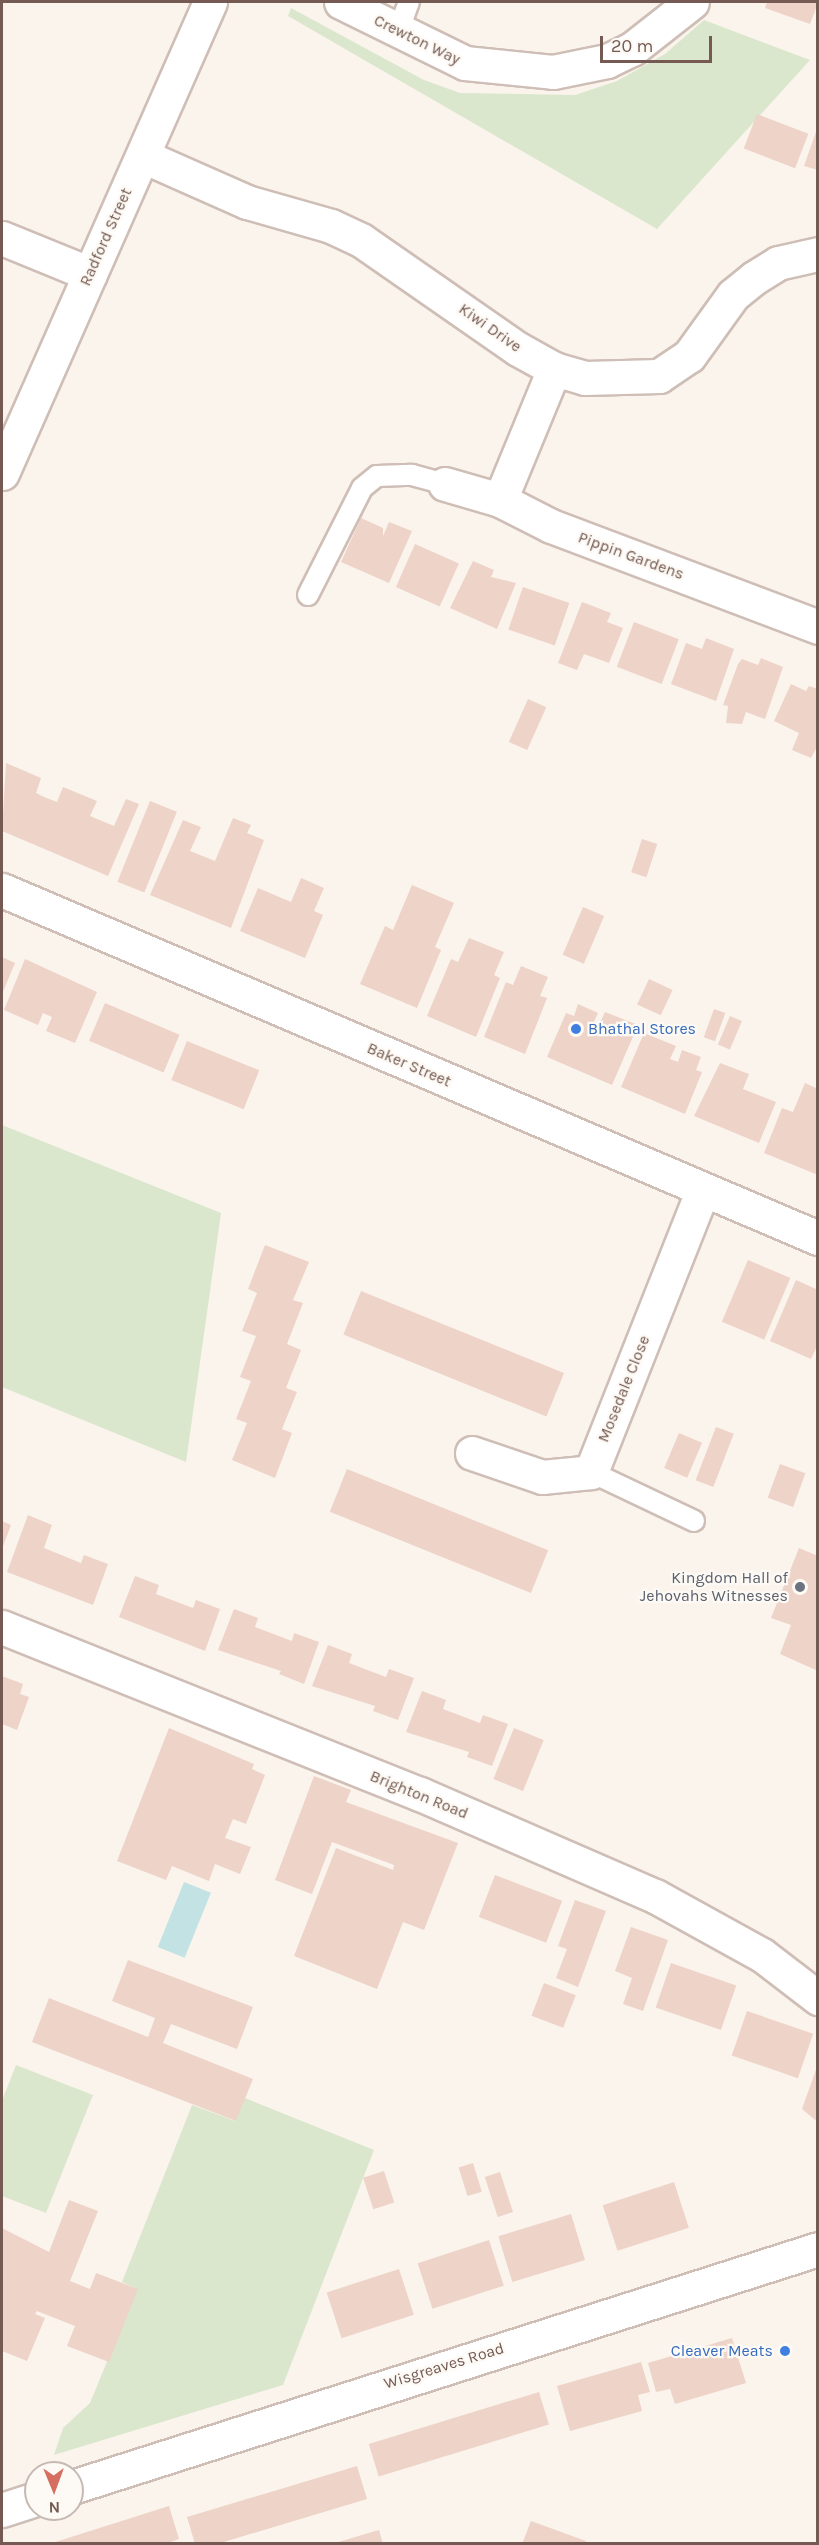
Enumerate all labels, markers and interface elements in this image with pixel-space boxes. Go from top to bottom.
street label: Crewton Way [371,11,463,69]
scale bar [603,24,716,62]
text: 20 m [611,35,653,57]
street label: Radford Street [76,185,136,289]
street label: Kiwi Drive [455,299,525,357]
street label: Pippin Gardens [575,528,687,584]
place label: Bhathal Stores [588,1019,696,1039]
marker: Bhathal Stores [569,1022,583,1036]
street label: Baker Street [364,1039,454,1091]
street label: Mosedale Close [594,1333,654,1445]
place label: Kingdom Hall of Jehovahs Witnesses [640,1568,788,1606]
marker: Kingdom Hall of Jehovahs Witnesses [793,1580,807,1594]
street label: Brighton Road [367,1767,471,1823]
street label: Wisgreaves Road [382,2339,506,2393]
place label: Cleaver Meats [671,2341,773,2361]
marker: Cleaver Meats [778,2344,792,2358]
north arrow [24,2461,84,2521]
text: N [48,2498,60,2517]

